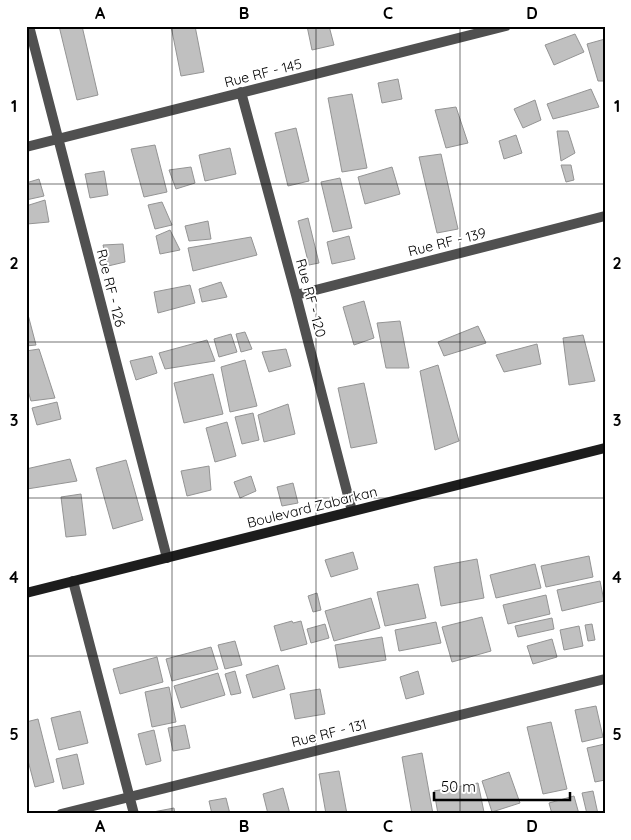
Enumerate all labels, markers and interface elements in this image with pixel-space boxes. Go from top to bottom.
text: A [95,3,106,23]
text: B [239,3,249,23]
text: C [383,3,393,23]
text: D [526,3,538,23]
street label: Rue RF - 145 [222,55,304,91]
text: 1 [11,96,17,116]
text: 1 [614,96,620,116]
street label: Rue RF - 139 [406,224,488,260]
street label: Rue RF - 126 [93,247,129,329]
text: 2 [9,253,19,273]
text: 2 [612,253,622,273]
street label: Rue RF - 120 [292,257,330,339]
text: 3 [10,410,18,430]
text: 3 [613,410,621,430]
street label: Boulevard Zabarkan [245,482,379,532]
text: 4 [9,567,19,587]
text: 4 [612,567,622,587]
street label: Rue RF - 131 [289,715,369,751]
text: 5 [9,724,19,744]
text: 5 [612,724,622,744]
scale bar [434,770,570,802]
text: 50 m [441,777,476,796]
text: A [95,816,106,836]
text: B [239,816,249,836]
text: C [383,816,393,836]
text: D [526,816,538,836]

